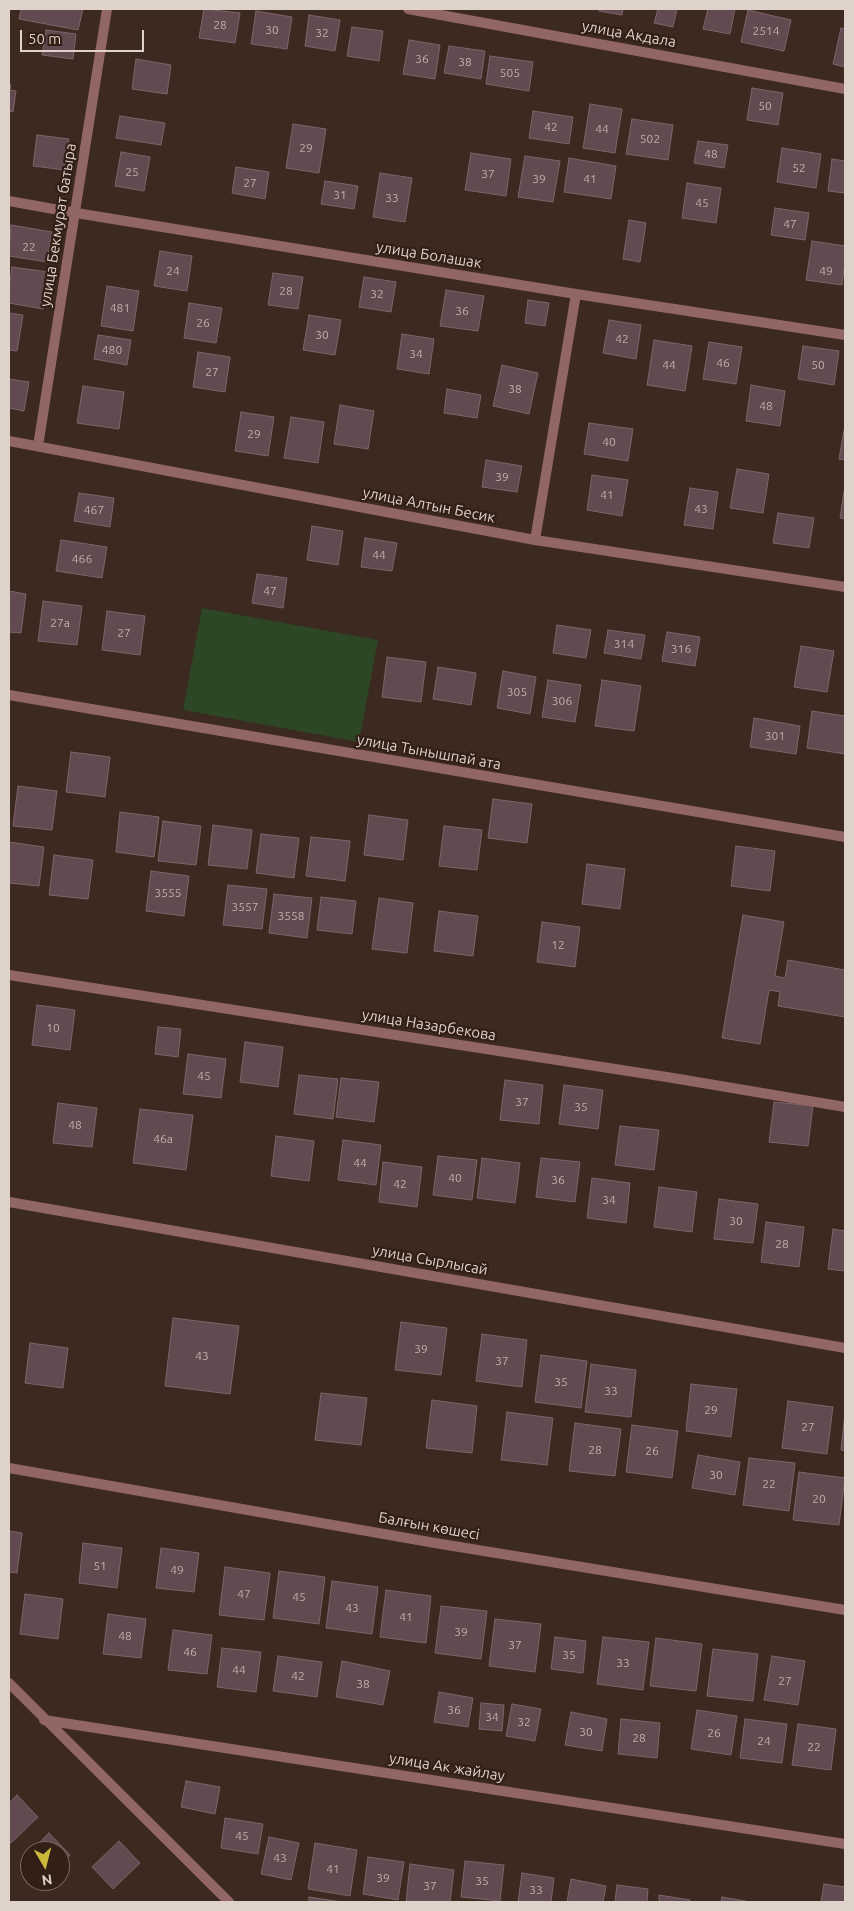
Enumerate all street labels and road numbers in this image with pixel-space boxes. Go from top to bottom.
street label: улица Акдала [581,17,677,51]
street label: улица Бекмурат батыра [36,142,80,308]
street label: улица Болашак [375,238,483,272]
street label: улица Алтын Бесик [361,483,497,527]
street label: улица Тынышпай ата [356,730,502,774]
street label: улица Назарбекова [361,1006,497,1044]
street label: улица Сырлысай [371,1241,489,1279]
street label: Балғын көшесі [377,1508,481,1544]
street label: улица Ак жайлау [388,1749,506,1785]

